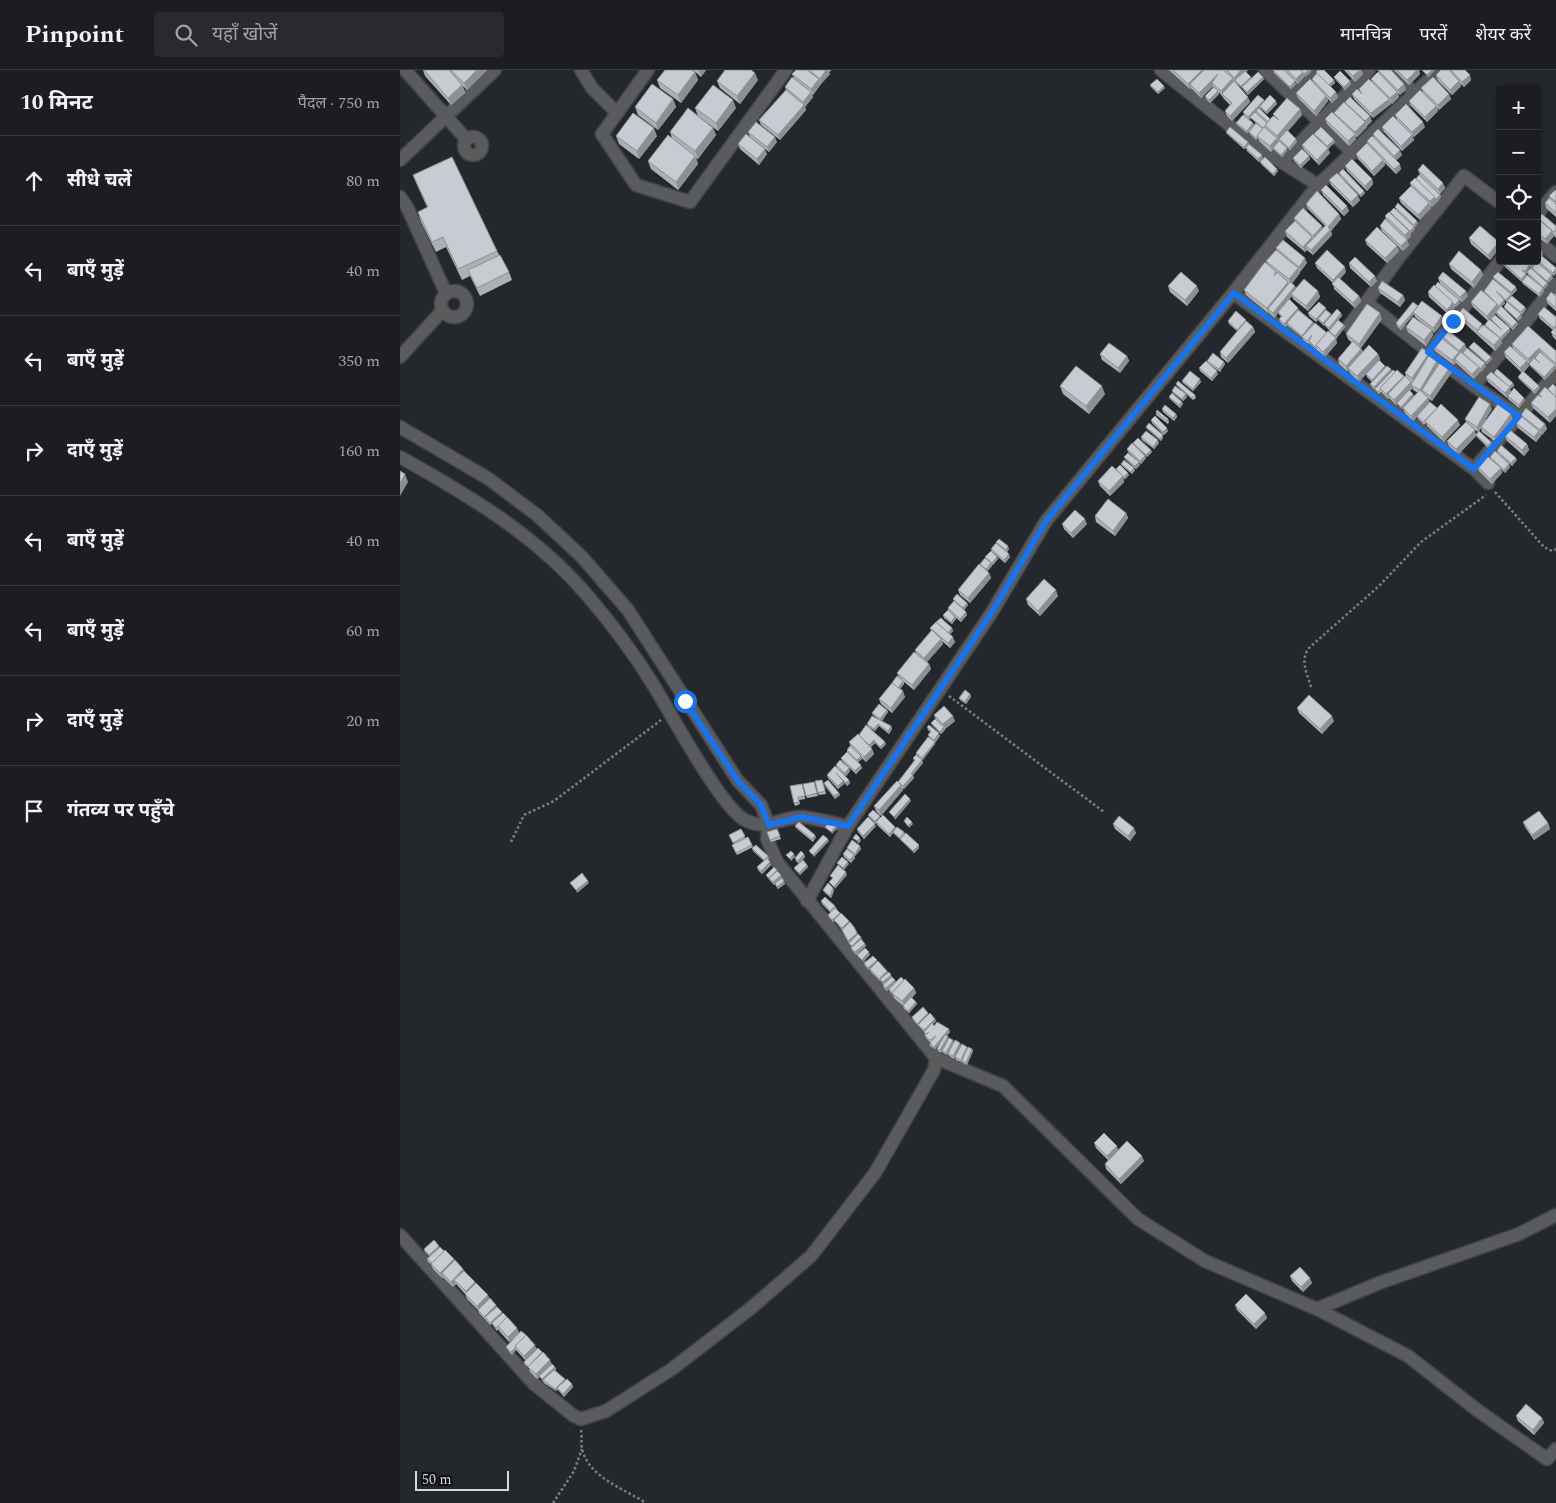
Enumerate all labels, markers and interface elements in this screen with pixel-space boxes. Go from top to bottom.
search box [154,12,504,57]
text: Pinpoint [25,17,124,53]
text: यहाँ खोजें [212,20,277,49]
icon: search [172,21,200,49]
text: मानचित्र [1340,21,1391,48]
text: परतें [1419,21,1447,48]
text: शेयर करें [1475,21,1531,48]
map controls [1496,85,1541,265]
button: + [1496,85,1541,130]
text: 10 मिनट [20,87,93,119]
text: पैदल · 750 m [298,91,380,115]
button: − [1496,130,1541,175]
text: सीधे चलें [67,166,132,195]
icon: ahead [20,167,48,195]
text: 80 m [346,169,380,193]
button: locate [1496,175,1541,220]
button: layers [1496,220,1541,265]
text: बाएँ मुड़ें [67,256,124,285]
icon: left [20,257,48,285]
text: 40 m [346,259,380,283]
route end [1442,310,1465,333]
text: बाएँ मुड़ें [67,346,124,375]
icon: left [20,347,48,375]
text: 350 m [338,349,380,373]
text: दाएँ मुड़ें [67,436,123,465]
icon: right [20,437,48,465]
text: 160 m [338,439,380,463]
text: बाएँ मुड़ें [67,526,124,555]
icon: left [20,527,48,555]
text: 40 m [346,529,380,553]
text: बाएँ मुड़ें [67,616,124,645]
icon: left [20,617,48,645]
text: 60 m [346,619,380,643]
route start [674,690,697,713]
text: दाएँ मुड़ें [67,706,123,735]
icon: right [20,707,48,735]
text: 20 m [346,709,380,733]
text: गंतव्य पर पहुँचे [67,796,174,825]
icon: arrive [20,797,48,825]
scale bar [415,1468,509,1491]
text: 50 m [422,1469,452,1490]

